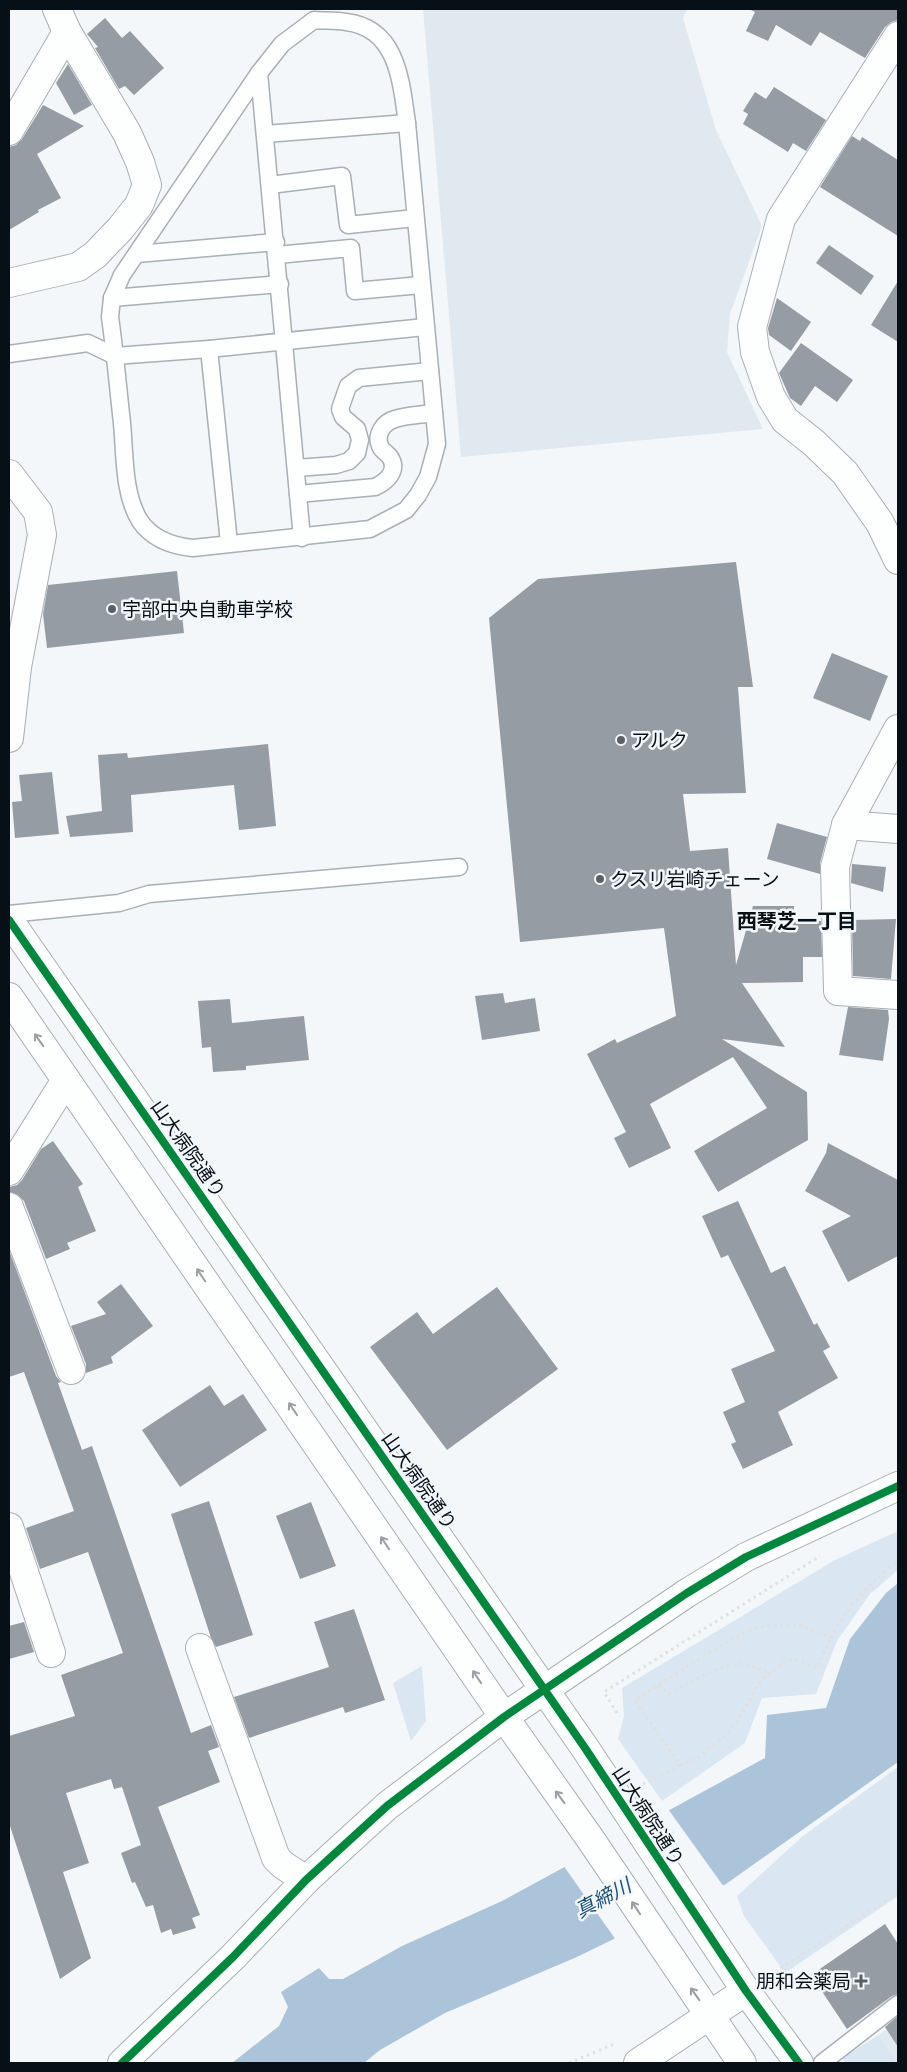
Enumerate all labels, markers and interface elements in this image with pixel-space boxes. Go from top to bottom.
place label: 宇部中央自動車学校 [122,598,293,621]
marker: 宇部中央自動車学校 [106,603,118,615]
place label: アルク [631,729,688,752]
marker: アルク [615,734,627,746]
place label: クスリ岩崎チェーン [610,868,779,891]
marker: クスリ岩崎チェーン [594,873,606,885]
district label: 西琴芝一丁目 [737,909,857,933]
one-way arrow [33,1033,44,1047]
street label: 山大病院通り [146,1096,230,1202]
one-way arrow [196,1268,206,1282]
one-way arrow [288,1402,298,1416]
street label: 山大病院通り [377,1428,461,1534]
one-way arrow [380,1536,390,1550]
one-way arrow [472,1670,482,1684]
street label: 山大病院通り [607,1762,689,1870]
one-way arrow [555,1790,565,1804]
water label: 真締川 [571,1872,637,1923]
one-way arrow [631,1902,641,1916]
place label: 朋和会薬局 [756,1970,851,1993]
marker: 朋和会薬局 [855,1975,867,1987]
one-way arrow [690,1987,700,2001]

